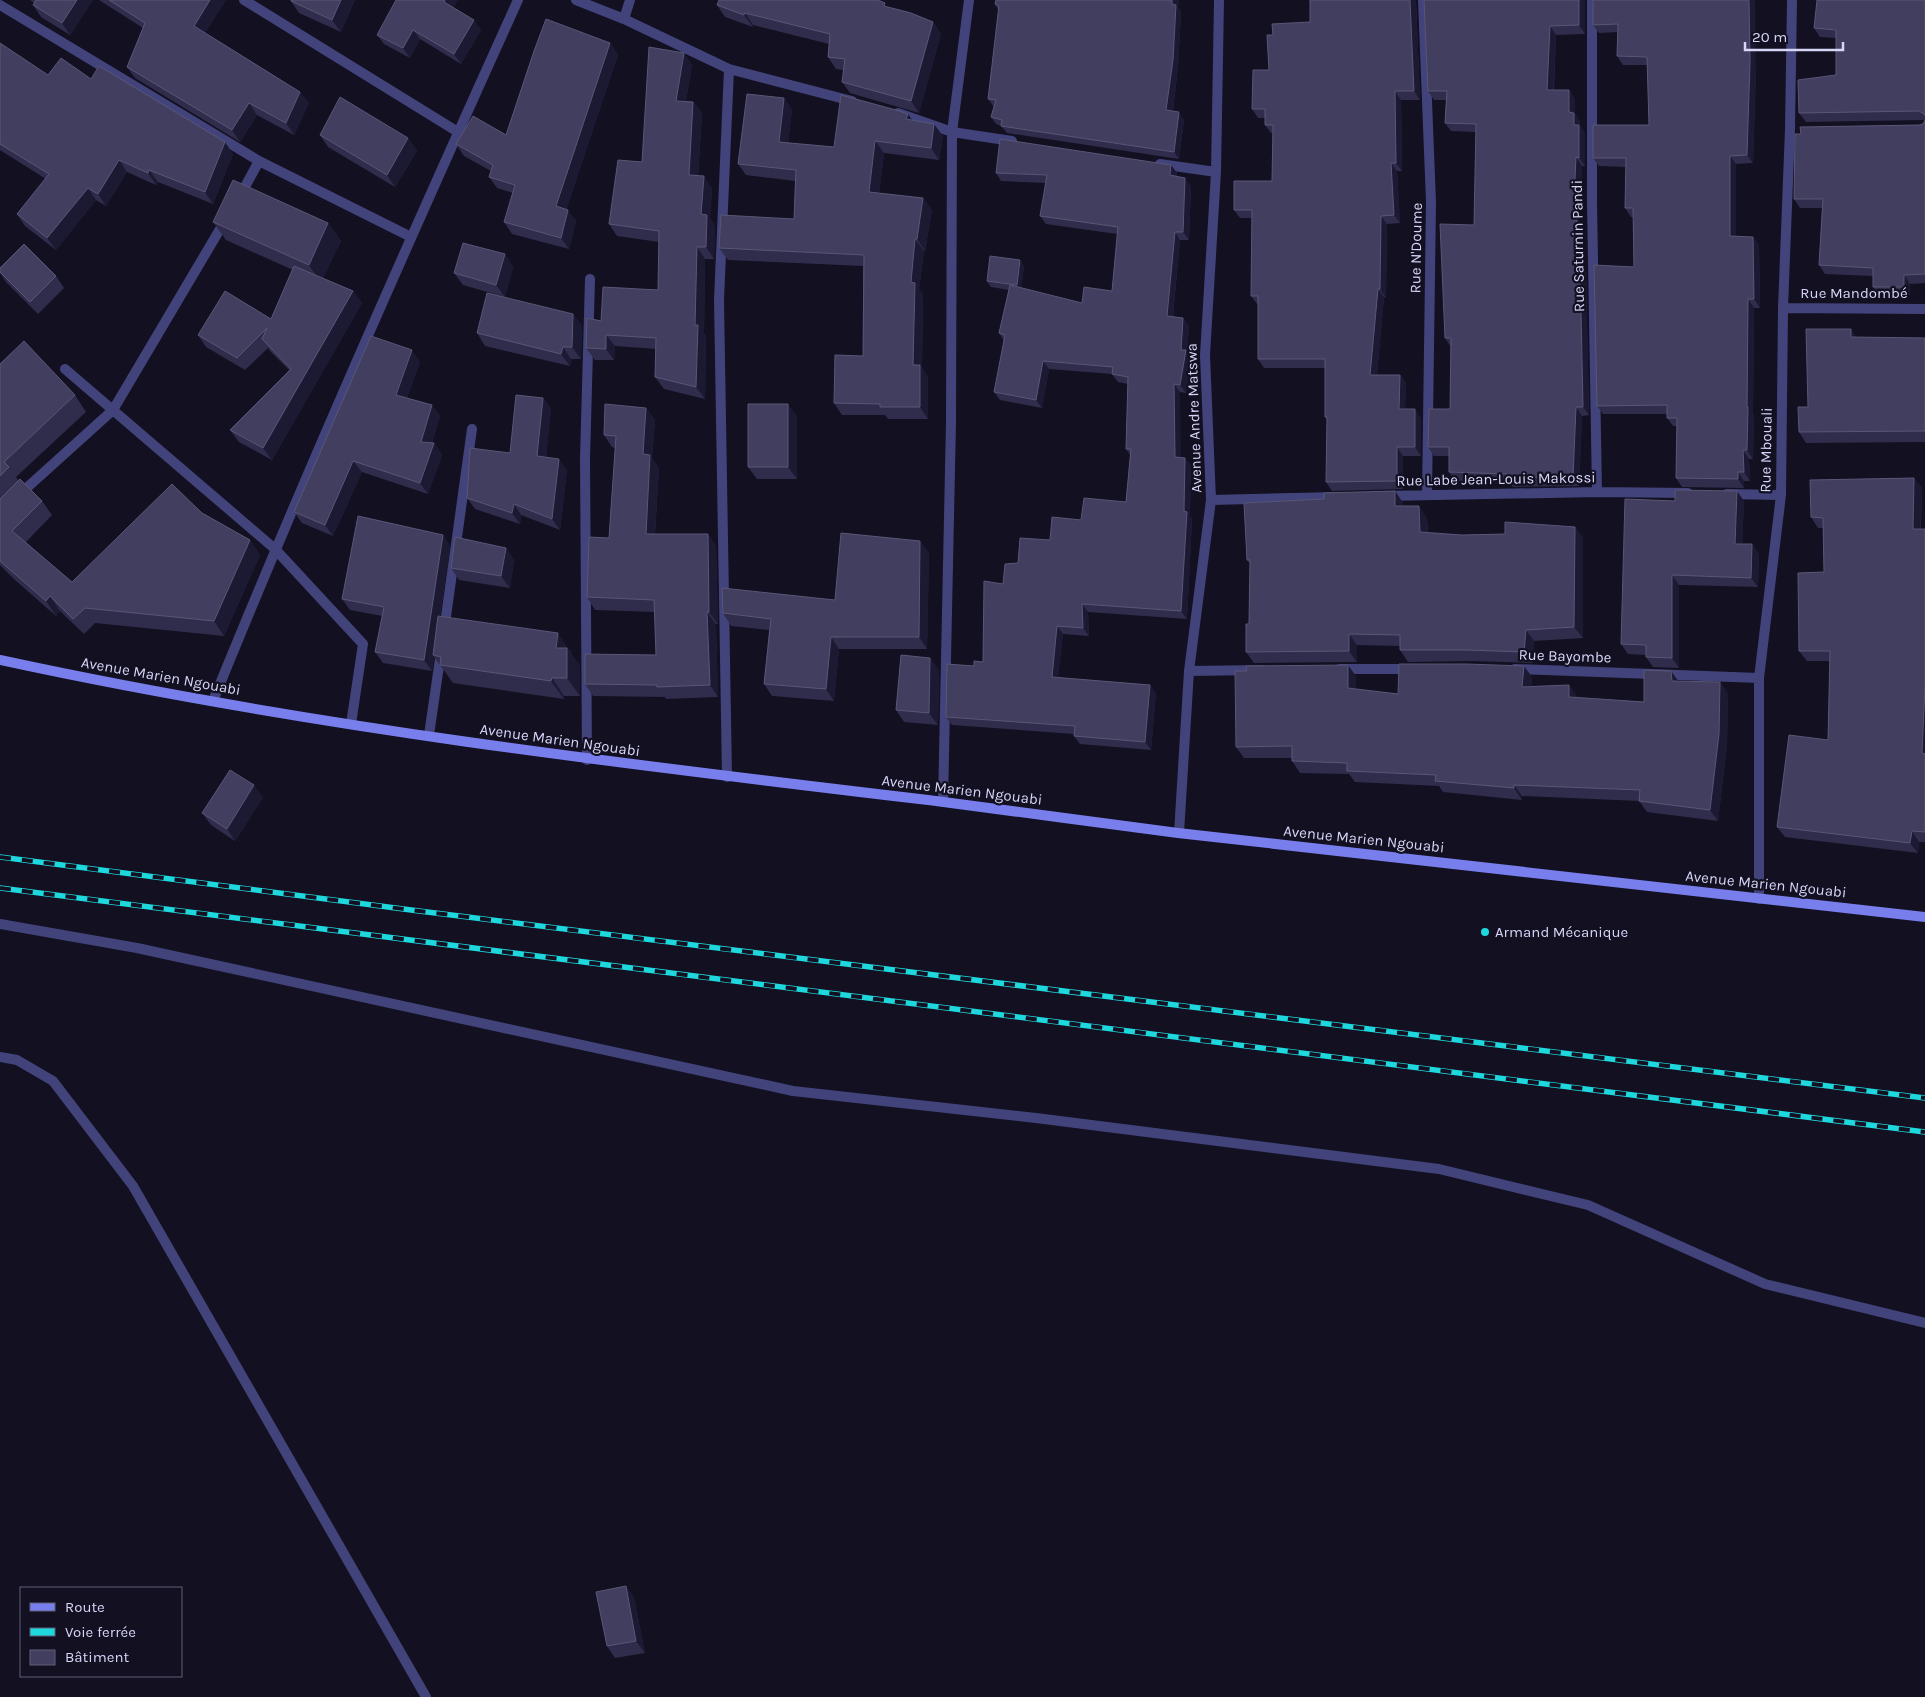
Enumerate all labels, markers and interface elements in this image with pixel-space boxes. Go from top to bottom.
scale bar [1745,20,1842,52]
text: 20 m [1752,28,1787,46]
street label: Rue Saturnin Pandi [1568,180,1588,312]
street label: Rue N'Doume [1406,202,1426,294]
street label: Rue Mandombé [1800,284,1908,302]
street label: Avenue Andre Matswa [1182,343,1206,493]
street label: Rue Mbouali [1756,407,1776,493]
street label: Rue Labe Jean-Louis Makossi [1396,468,1596,490]
street label: Rue Bayombe [1518,645,1612,667]
street label: Avenue Marien Ngouabi [80,653,242,699]
street label: Avenue Marien Ngouabi [479,720,641,760]
street label: Avenue Marien Ngouabi [881,771,1043,809]
street label: Avenue Marien Ngouabi [1283,822,1445,856]
street label: Avenue Marien Ngouabi [1685,867,1847,901]
place label: Armand Mécanique [1495,923,1628,941]
marker: Armand Mécanique [1479,926,1491,938]
legend [20,1587,182,1677]
text: Route [65,1598,105,1616]
text: Voie ferrée [65,1623,136,1641]
text: Bâtiment [65,1648,129,1666]

